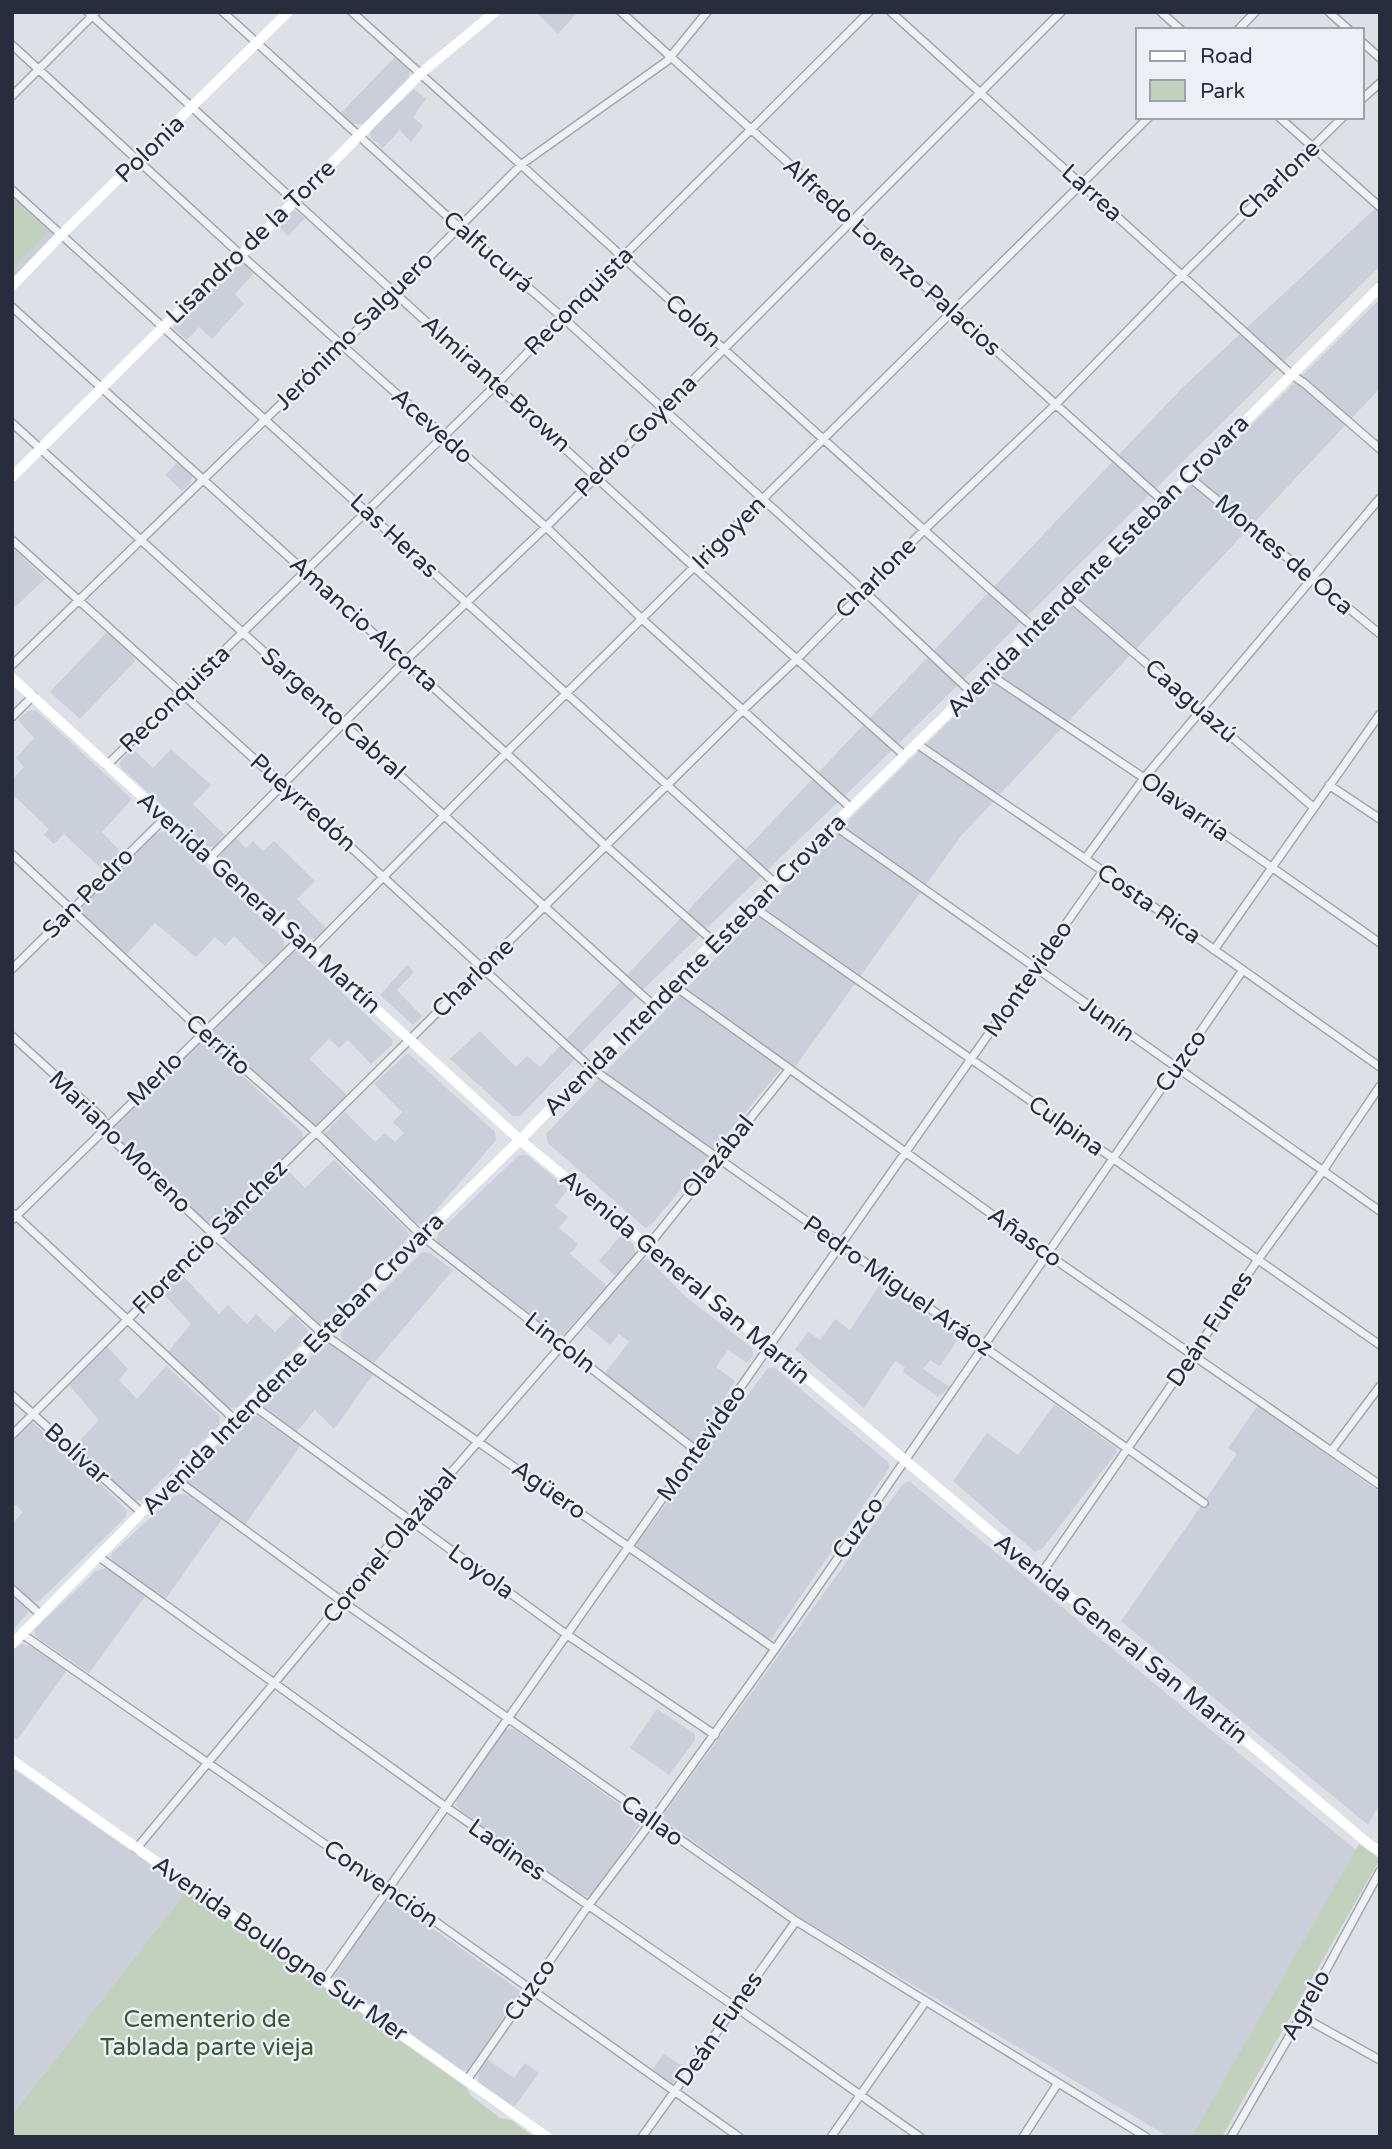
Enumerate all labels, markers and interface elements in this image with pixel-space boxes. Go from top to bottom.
legend [1136,28,1364,119]
text: Road [1200,44,1253,69]
text: Park [1200,79,1245,104]
street label: Polonia [109,109,191,189]
street label: Charlone [1232,134,1326,226]
street label: Alfredo Lorenzo Palacios [777,152,1007,362]
street label: Lisandro de la Torre [160,154,342,330]
street label: Larrea [1055,158,1129,228]
street label: Calfucurá [437,205,539,299]
street label: Reconquista [518,240,640,362]
street label: Jerónimo Salguero [269,246,439,416]
street label: Colón [659,288,727,354]
street label: Almirante Brown [415,309,577,459]
street label: Pedro Goyena [569,369,703,503]
street label: Acevedo [385,382,479,470]
street label: Avenida Intendente Esteban Crovara [941,409,1255,723]
street label: Las Heras [344,488,444,584]
street label: Montes de Oca [1209,488,1359,622]
street label: Irigoyen [686,490,772,576]
street label: Charlone [829,531,923,625]
street label: Amancio Alcorta [284,550,444,698]
street label: Reconquista [114,639,236,759]
street label: Sargento Cabral [255,642,411,786]
street label: Caaguazú [1139,653,1243,749]
street label: Pueyrredón [244,748,362,858]
street label: Olavarría [1135,766,1235,848]
street label: Avenida General San Martín [131,786,387,1020]
street label: Avenida Intendente Esteban Crovara [538,808,852,1122]
street label: San Pedro [36,841,140,945]
street label: Costa Rica [1091,858,1207,950]
street label: Montevideo [977,915,1079,1043]
street label: Charlone [426,932,520,1024]
street label: Junín [1074,990,1140,1048]
street label: Cerrito [179,1008,257,1082]
street label: Cuzco [1149,1024,1213,1098]
street label: Merlo [121,1046,189,1112]
street label: Mariano Moreno [43,1065,197,1219]
street label: Culpina [1022,1089,1110,1163]
street label: Olazábal [676,1109,760,1205]
street label: Florencio Sánchez [126,1153,294,1321]
street label: Avenida General San Martín [554,1164,816,1390]
street label: Añasco [982,1200,1068,1274]
street label: Avenida Intendente Esteban Crovara [136,1207,450,1521]
street label: Pedro Miguel Aráoz [797,1209,999,1363]
street label: Deán Funes [1161,1266,1259,1392]
street label: Lincoln [519,1306,601,1380]
street label: Montevideo [651,1379,753,1507]
street label: Bolívar [38,1417,116,1492]
street label: Agüero [506,1454,592,1526]
street label: Coronel Olazábal [317,1463,463,1629]
street label: Cuzco [826,1491,890,1565]
street label: Avenida General San Martín [988,1528,1254,1750]
street label: Loyola [442,1538,520,1606]
street label: Callao [615,1789,689,1853]
street label: Ladines [463,1813,551,1887]
street label: Convención [318,1834,444,1934]
street label: Avenida Boulogne Sur Mer [147,1850,414,2049]
street label: Cuzco [498,1953,562,2027]
street label: Agrelo [1275,1965,1337,2045]
street label: Deán Funes [669,1966,769,2092]
park label: Cementerio de Tablada parte vieja [100,2005,314,2062]

